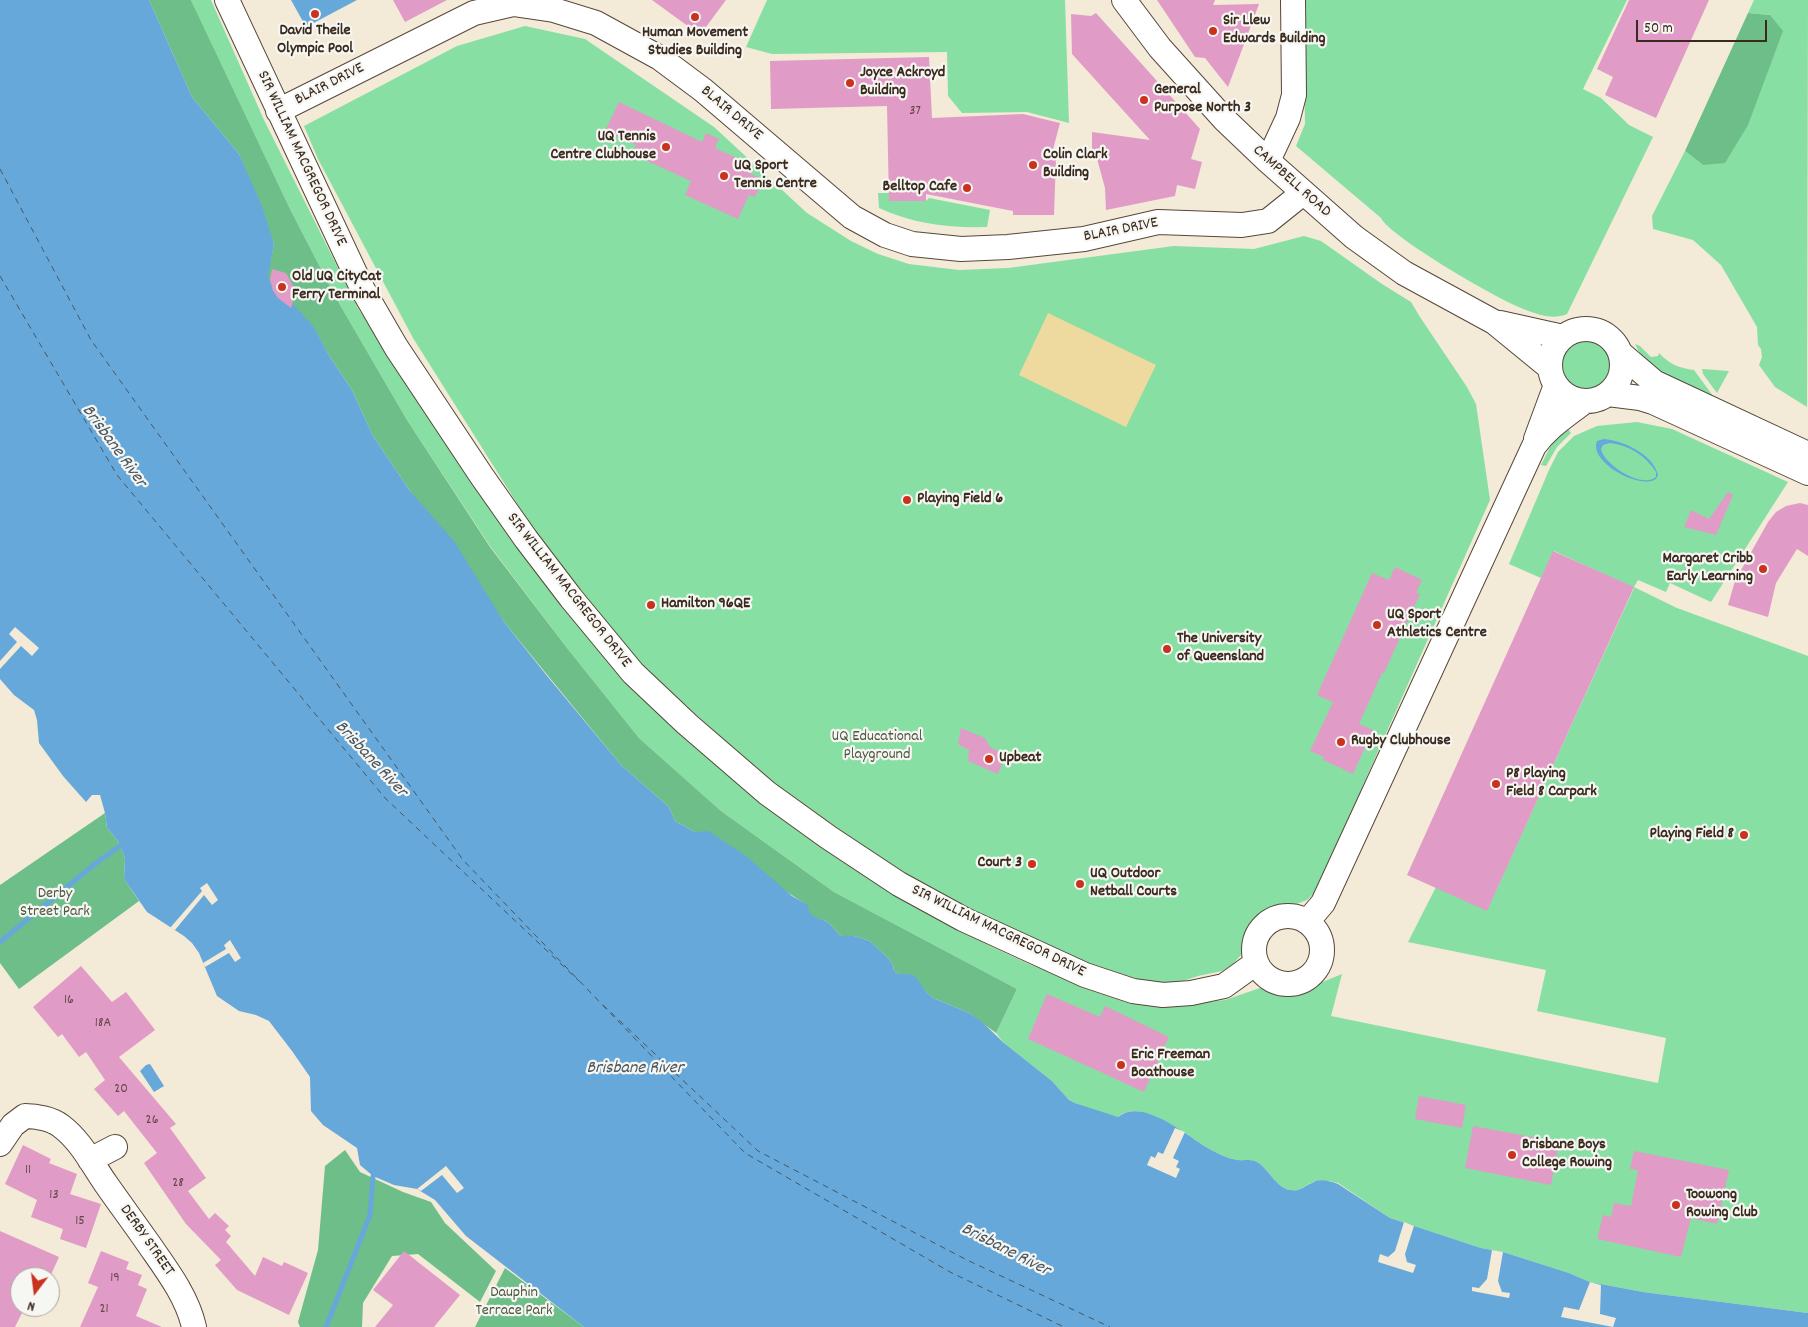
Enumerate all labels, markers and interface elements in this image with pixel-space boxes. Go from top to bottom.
marker: David Theile Olympic Pool [309,8,321,20]
scale bar [1638,10,1769,42]
marker: Human Movement Studies Building [689,11,701,23]
place label: Sir Llew Edwards Building [1223,12,1325,50]
text: 50 m [1644,18,1673,40]
place label: David Theile Olympic Pool [277,22,353,60]
place label: Human Movement Studies Building [642,24,748,62]
marker: Sir Llew Edwards Building [1207,25,1219,37]
street label: BLAIR DRIVE [292,59,368,111]
place label: Joyce Ackroyd Building [860,64,945,102]
street label: SIR WILLIAM MACGREGOR DRIVE [252,68,350,250]
marker: Joyce Ackroyd Building [844,77,856,89]
place label: General Purpose North 3 [1154,81,1251,119]
street label: BLAIR DRIVE [696,82,766,146]
marker: General Purpose North 3 [1138,94,1150,106]
house number: 37 [909,104,921,120]
place label: UQ Tennis Centre Clubhouse [550,128,656,166]
marker: UQ Tennis Centre Clubhouse [660,141,672,153]
street label: CAMPBELL ROAD [1248,142,1334,222]
place label: Colin Clark Building [1043,146,1108,184]
place label: UQ Sport Tennis Centre [734,157,817,195]
marker: Colin Clark Building [1027,159,1039,171]
marker: UQ Sport Tennis Centre [718,170,730,182]
place label: Belltop Cafe [883,178,957,198]
marker: Belltop Cafe [961,182,973,194]
street label: BLAIR DRIVE [1082,214,1160,248]
place label: Old UQ CityCat Ferry Terminal [292,268,381,306]
marker: Old UQ CityCat Ferry Terminal [276,281,288,293]
water label: Brisbane River [76,401,150,493]
place label: Playing Field 6 [917,490,1003,510]
marker: Playing Field 6 [901,494,913,506]
street label: SIR WILLIAM MACGREGOR DRIVE [502,510,634,672]
place label: Margaret Cribb Early Learning [1663,550,1753,588]
marker: Margaret Cribb Early Learning [1757,563,1769,575]
place label: Hamilton 96QE [661,595,750,615]
marker: Hamilton 96QE [645,599,657,611]
place label: UQ Sport Athletics Centre [1387,606,1487,644]
marker: UQ Sport Athletics Centre [1371,619,1383,631]
place label: The University of Queensland [1177,630,1264,668]
marker: The University of Queensland [1161,643,1173,655]
water label: Brisbane River [329,717,411,803]
park label: UQ Educational Playground [832,728,922,766]
place label: Rugby Clubhouse [1351,732,1450,752]
marker: Rugby Clubhouse [1335,736,1347,748]
place label: Upbeat [999,749,1041,769]
marker: Upbeat [983,753,995,765]
place label: P8 Playing Field 8 Carpark [1506,765,1597,803]
marker: P8 Playing Field 8 Carpark [1490,778,1502,790]
place label: Playing Field 8 [1649,825,1734,845]
marker: Playing Field 8 [1738,829,1750,841]
place label: Court 3 [977,854,1022,874]
marker: Court 3 [1026,858,1038,870]
place label: UQ Outdoor Netball Courts [1090,865,1177,903]
marker: UQ Outdoor Netball Courts [1074,878,1086,890]
street label: SIR WILLIAM MACGREGOR DRIVE [908,881,1088,983]
park label: Derby Street Park [20,885,90,923]
house number: 16 [64,993,74,1009]
house number: 18A [95,1016,111,1032]
place label: Eric Freeman Boathouse [1131,1046,1210,1084]
water label: Brisbane River [587,1059,683,1081]
marker: Eric Freeman Boathouse [1115,1059,1127,1071]
house number: 20 [114,1082,128,1098]
house number: 26 [146,1113,158,1129]
place label: Brisbane Boys College Rowing [1522,1136,1612,1174]
marker: Brisbane Boys College Rowing [1506,1149,1518,1161]
house number: 11 [25,1163,31,1179]
house number: 28 [172,1176,184,1192]
place label: Toowong Rowing Club [1686,1186,1758,1224]
house number: 13 [49,1188,59,1204]
marker: Toowong Rowing Club [1670,1199,1682,1211]
street label: DERBY STREET [114,1202,178,1280]
house number: 15 [75,1214,85,1230]
water label: Brisbane River [957,1219,1053,1283]
north arrow [10,1267,60,1317]
house number: 19 [110,1271,120,1287]
park label: Dauphin Terrace Park [475,1284,553,1322]
text: N [25,1295,37,1316]
house number: 21 [99,1302,109,1318]

